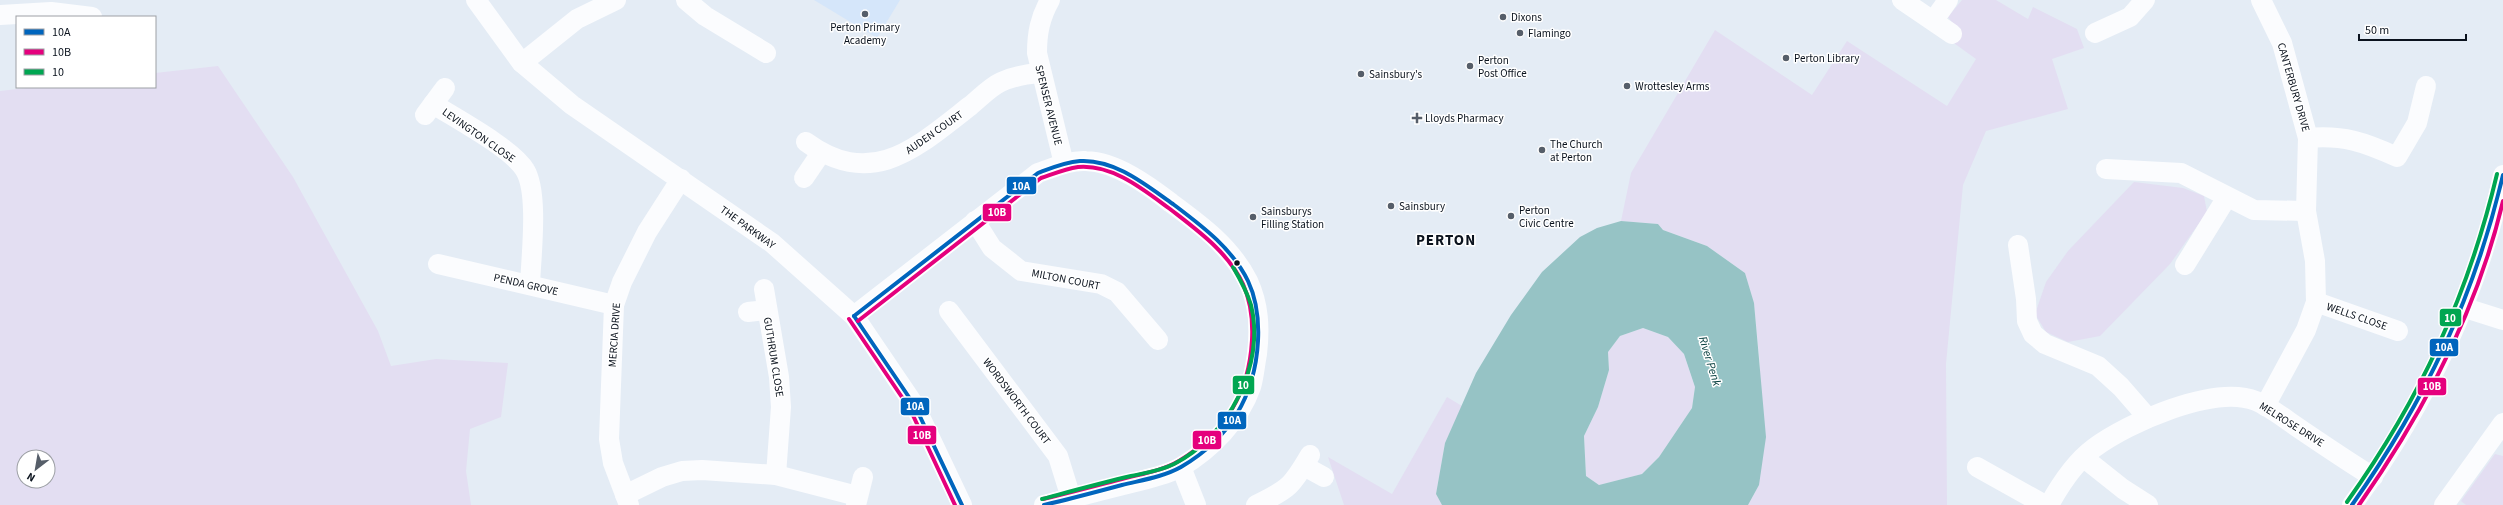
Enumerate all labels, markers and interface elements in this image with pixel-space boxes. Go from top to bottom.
marker: Perton Primary Academy [860,9,870,19]
place label: Dixons [1511,10,1542,25]
marker: Dixons [1498,12,1508,22]
legend [16,16,156,88]
scale bar [2359,16,2466,42]
place label: Perton Primary Academy [830,20,900,48]
text: 50 m [2365,22,2389,39]
text: 10A [52,24,71,41]
place label: Flamingo [1528,26,1571,41]
marker: Flamingo [1515,28,1525,38]
street label: CANTERBURY DRIVE [2274,41,2313,134]
text: 10B [52,44,71,61]
place label: Perton Library [1794,51,1859,66]
place label: Perton Post Office [1478,53,1527,81]
marker: Perton Library [1781,53,1791,63]
marker: Perton Post Office [1465,61,1475,71]
street label: SPENSER AVENUE [1031,63,1066,147]
text: 10 [52,64,64,81]
place label: Sainsbury's [1369,67,1423,82]
marker: Sainsbury's [1356,69,1366,79]
place label: Wrottesley Arms [1635,79,1710,94]
marker: Wrottesley Arms [1622,81,1632,91]
street label: LEVINGTON CLOSE [439,105,518,166]
street label: AUDEN COURT [902,107,966,158]
place label: Lloyds Pharmacy [1425,111,1504,126]
marker: Lloyds Pharmacy [1412,113,1422,123]
place label: The Church at Perton [1550,137,1603,165]
marker: The Church at Perton [1537,145,1547,155]
line badge: 10A [1006,176,1037,195]
text: 10A [1012,179,1031,194]
place label: Sainsbury [1399,199,1445,214]
marker: Sainsbury [1386,201,1396,211]
street label: THE PARKWAY [717,202,779,253]
line badge: 10B [982,203,1012,222]
place label: Perton Civic Centre [1519,203,1574,231]
place label: Sainsburys Filling Station [1261,204,1324,232]
text: 10B [988,205,1006,220]
marker: Perton Civic Centre [1506,211,1516,221]
marker: Sainsburys Filling Station [1248,212,1258,222]
district label: PERTON [1416,230,1476,251]
unlabelled marker [1232,258,1242,268]
street label: MILTON COURT [1030,265,1102,294]
street label: PENDA GROVE [492,270,560,299]
street label: WELLS CLOSE [2324,299,2389,334]
street label: MERCIA DRIVE [605,302,624,368]
line badge: 10 [2439,308,2462,327]
text: 10 [2444,311,2456,326]
street label: GUTHRUM CLOSE [760,316,787,398]
water label: River Penk [1694,334,1725,388]
line badge: 10A [2429,338,2459,357]
text: 10A [2435,340,2454,355]
street label: WORDSWORTH COURT [979,355,1054,448]
line badge: 10 [1232,375,1255,395]
line badge: 10B [2417,377,2447,396]
text: 10 [1237,378,1249,393]
text: 10B [2423,379,2441,394]
line badge: 10A [900,397,930,416]
street label: MELROSE DRIVE [2256,398,2327,450]
text: 10A [906,399,925,414]
line badge: 10A [1217,411,1247,430]
text: 10A [1223,413,1242,428]
line badge: 10B [907,425,937,445]
text: 10B [913,428,931,443]
line badge: 10B [1192,430,1222,450]
text: 10B [1198,433,1216,448]
north arrow [16,449,56,489]
text: N [24,469,38,485]

